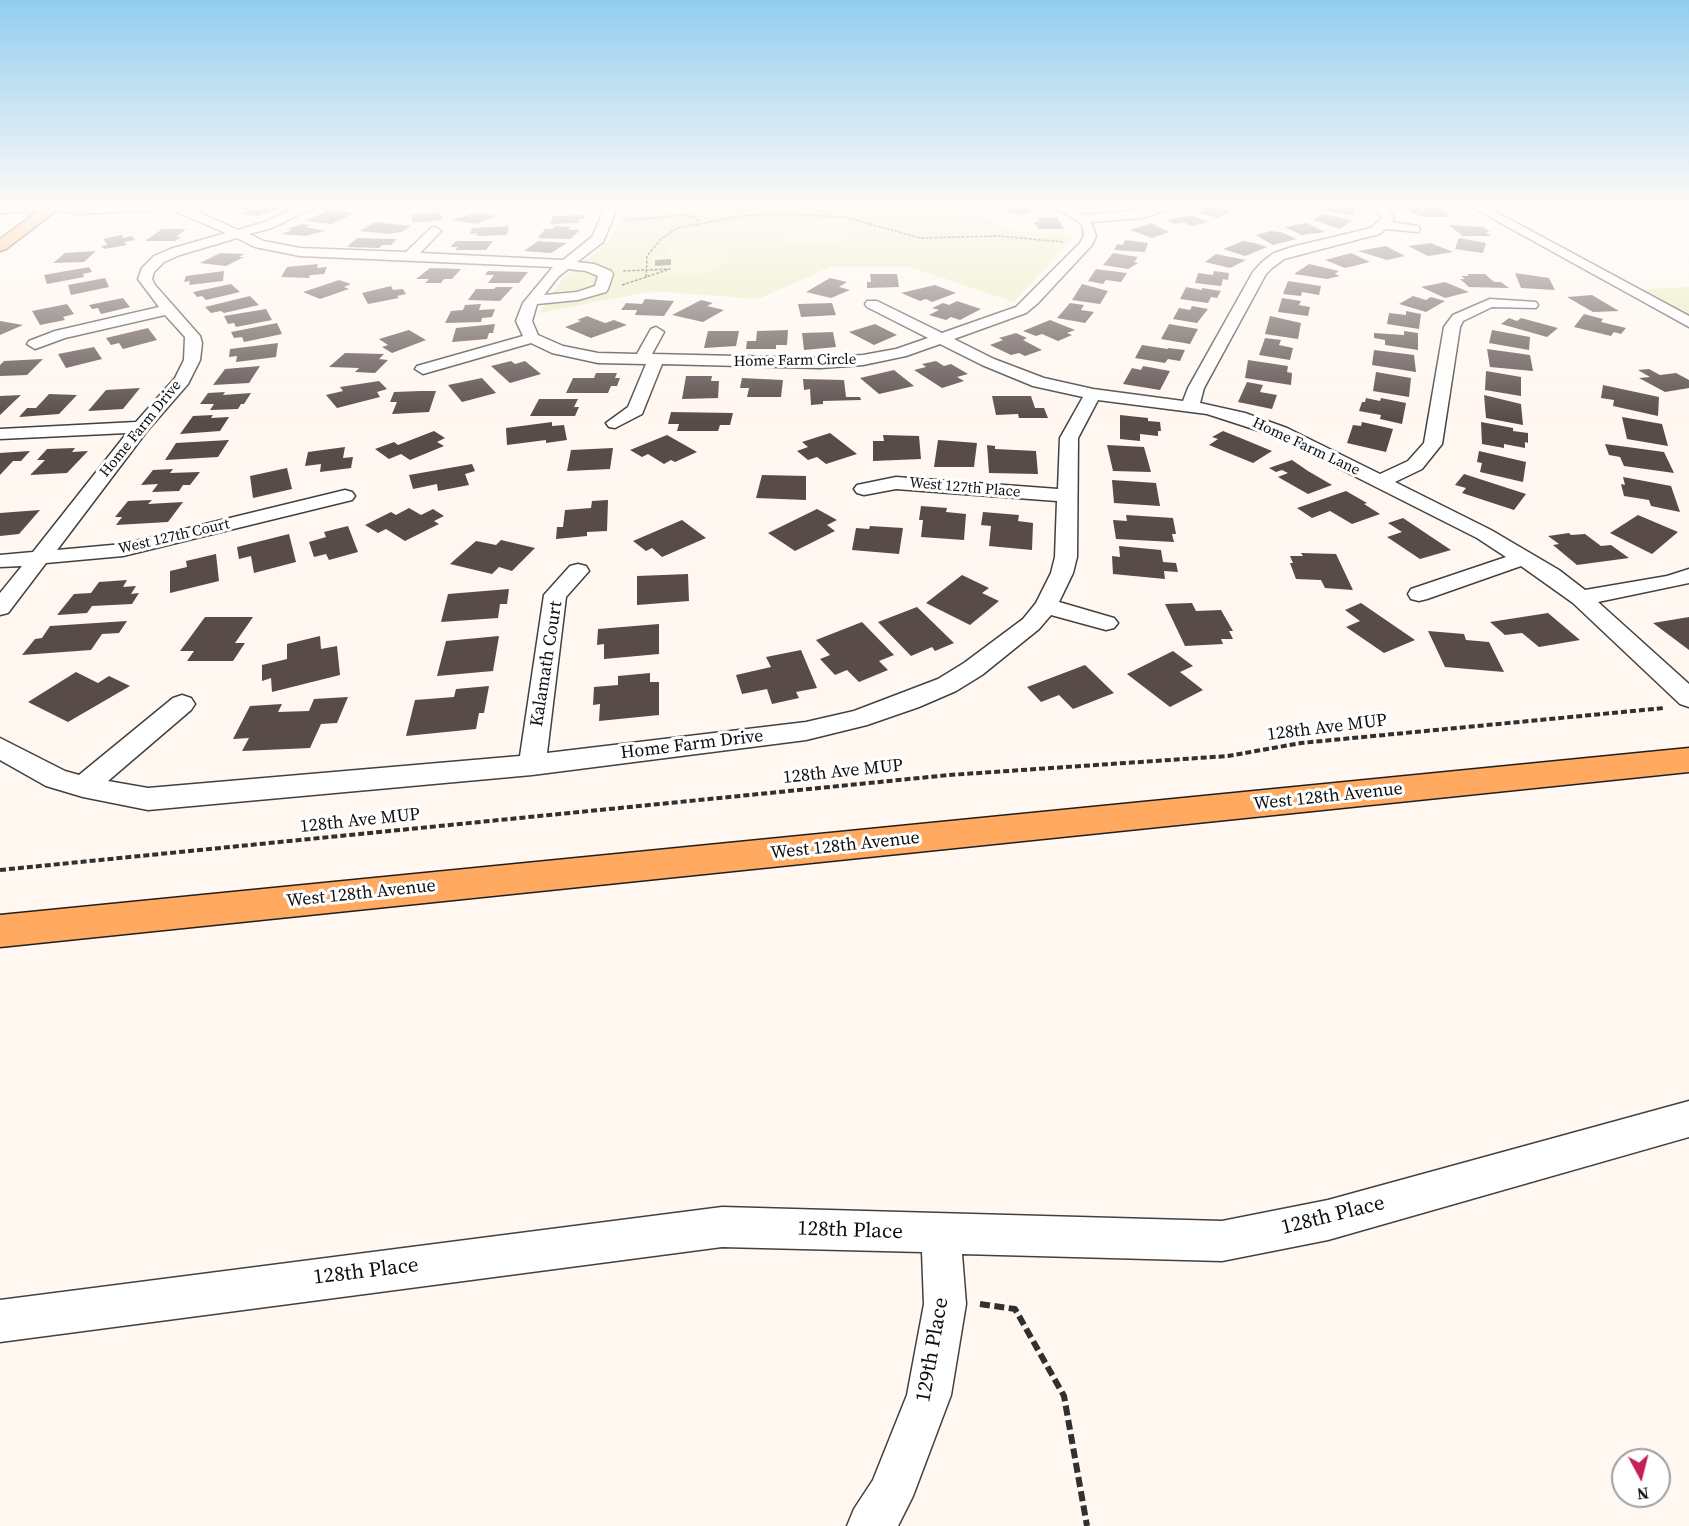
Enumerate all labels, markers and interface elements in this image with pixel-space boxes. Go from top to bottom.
street label: Home Farm Circle [733,351,857,371]
street label: Home Farm Drive [96,377,186,481]
street label: Home Farm Lane [1249,414,1363,480]
street label: West 127th Place [909,474,1021,502]
street label: West 127th Court [117,515,231,559]
street label: Kalamath Court [526,600,568,728]
street label: 128th Ave MUP [1266,710,1388,746]
street label: Home Farm Drive [619,726,765,764]
street label: 128th Ave MUP [782,755,904,789]
street label: West 128th Avenue [1252,778,1404,816]
street label: 128th Ave MUP [299,804,421,838]
street label: West 128th Avenue [769,827,921,865]
street label: West 128th Avenue [285,875,437,913]
street label: 128th Place [1279,1191,1387,1241]
street label: 128th Place [797,1217,903,1245]
street label: 128th Place [312,1253,420,1291]
street label: 129th Place [911,1296,955,1404]
north arrow [1611,1448,1671,1508]
text: N [1636,1482,1650,1506]

